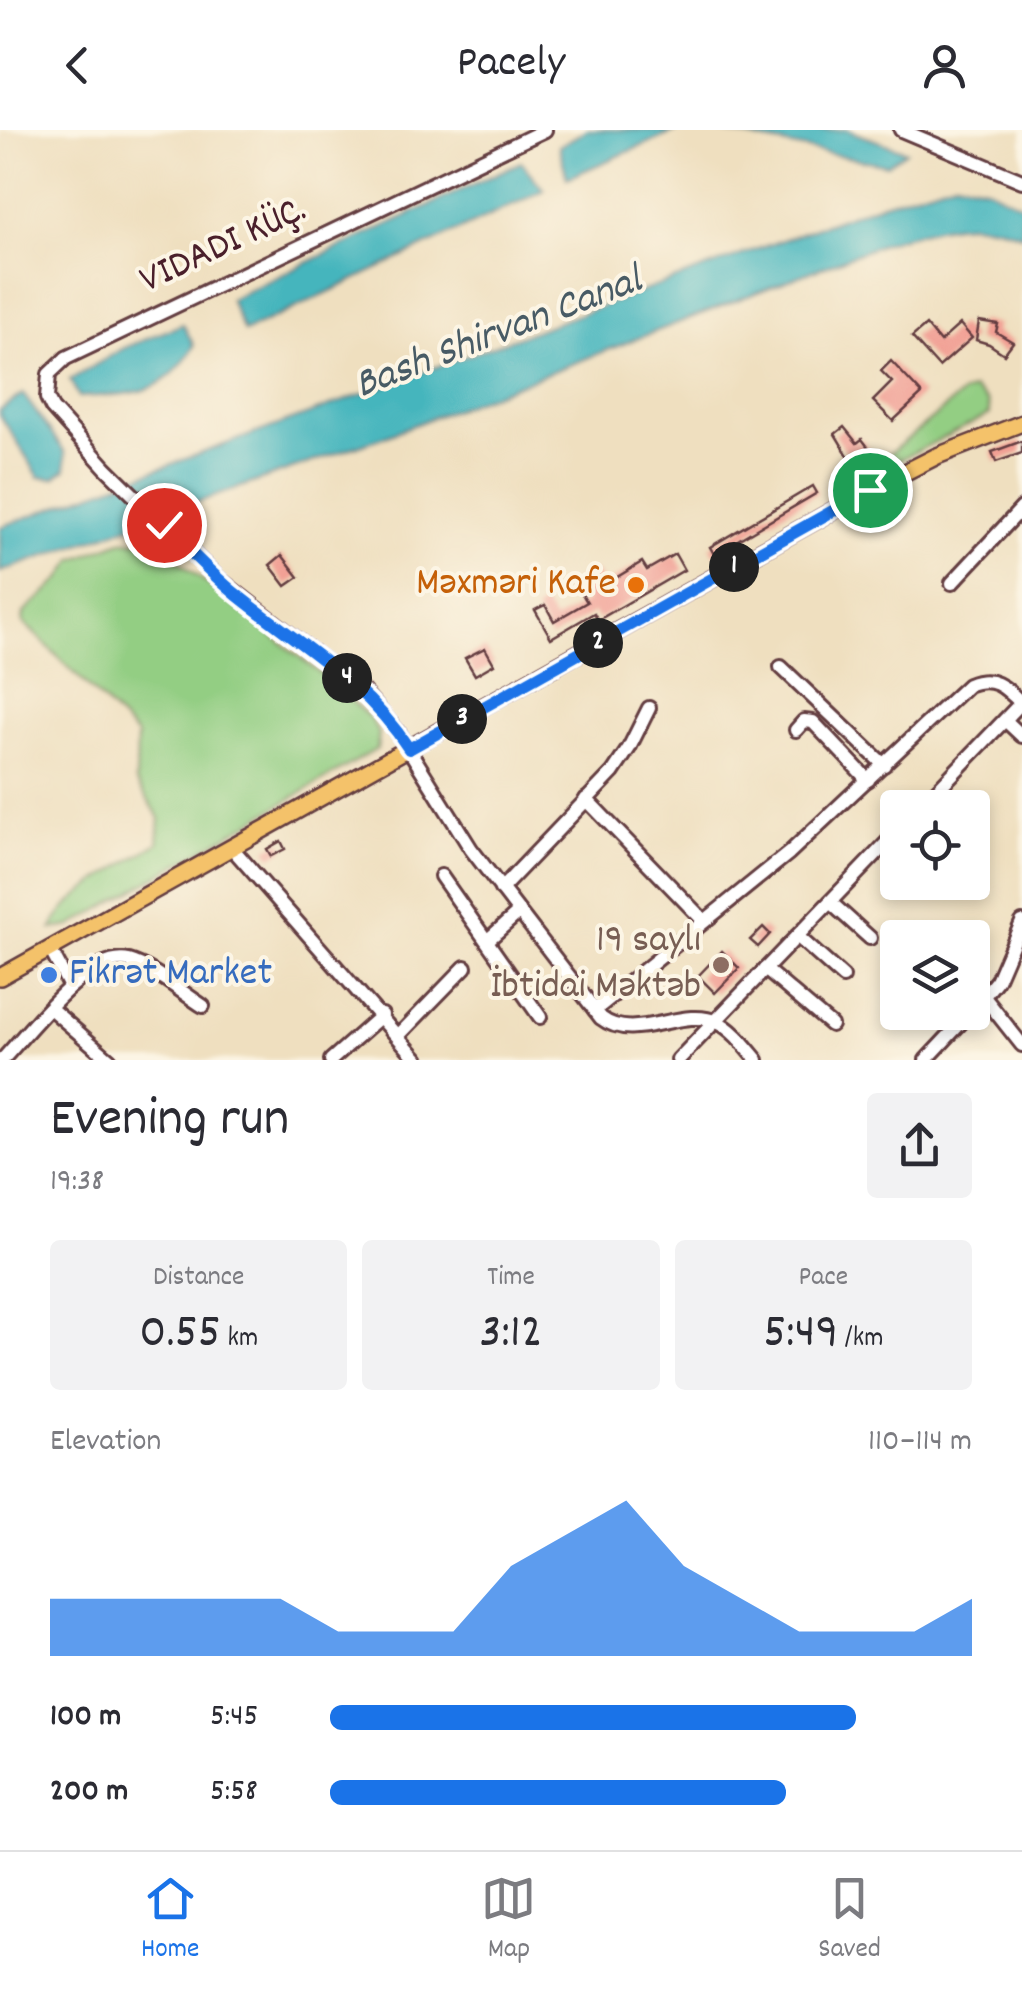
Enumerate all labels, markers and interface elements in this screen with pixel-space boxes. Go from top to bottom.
text: Pacely [457,33,565,97]
icon: back [50,38,105,93]
icon: person [917,38,972,93]
street label: VIDADI KÜÇ. [131,184,317,310]
water label: Bash Shirvan Canal [347,252,654,417]
pin [828,448,913,533]
icon: arrive [843,463,898,518]
pin [122,483,207,568]
icon: check [137,498,192,553]
pin: 1 [709,542,759,592]
text: 1 [731,547,737,587]
place label: Məxməri Kafe [416,557,616,614]
marker: Məxməri Kafe [625,574,647,596]
pin: 2 [573,618,623,668]
text: 2 [592,623,604,663]
pin: 4 [322,653,372,703]
text: 4 [341,658,353,698]
pin: 3 [437,694,487,744]
text: 3 [456,699,468,739]
map controls [880,790,990,1030]
button: locate [880,790,990,900]
place label: 19 saylı İbtidai Məktəb [490,914,701,1017]
button: layers [880,920,990,1030]
place label: Fikrət Market [69,947,272,1004]
marker: 19 saylı İbtidai Məktəb [710,954,732,976]
marker: Fikrət Market [38,964,60,986]
text: Evening run [50,1083,289,1162]
button: share [867,1093,972,1198]
text: 19:38 [50,1160,104,1206]
text: Distance [153,1259,244,1299]
text: Time [487,1259,535,1299]
text: Pace [799,1259,848,1299]
text: 0.55 [139,1299,221,1371]
text: 3:12 [479,1299,543,1371]
text: 5:49 [763,1299,838,1371]
text: km [221,1320,258,1360]
text: /km [838,1320,883,1360]
text: Elevation [50,1420,161,1466]
text: 110–114 m [868,1420,972,1466]
text: 100 m [50,1695,121,1741]
text: 5:45 [210,1695,258,1741]
text: 200 m [50,1770,128,1816]
text: 5:58 [210,1770,258,1816]
tab: Home [141,1871,199,1971]
tab: Map [481,1871,536,1971]
tab: Saved [818,1871,881,1971]

